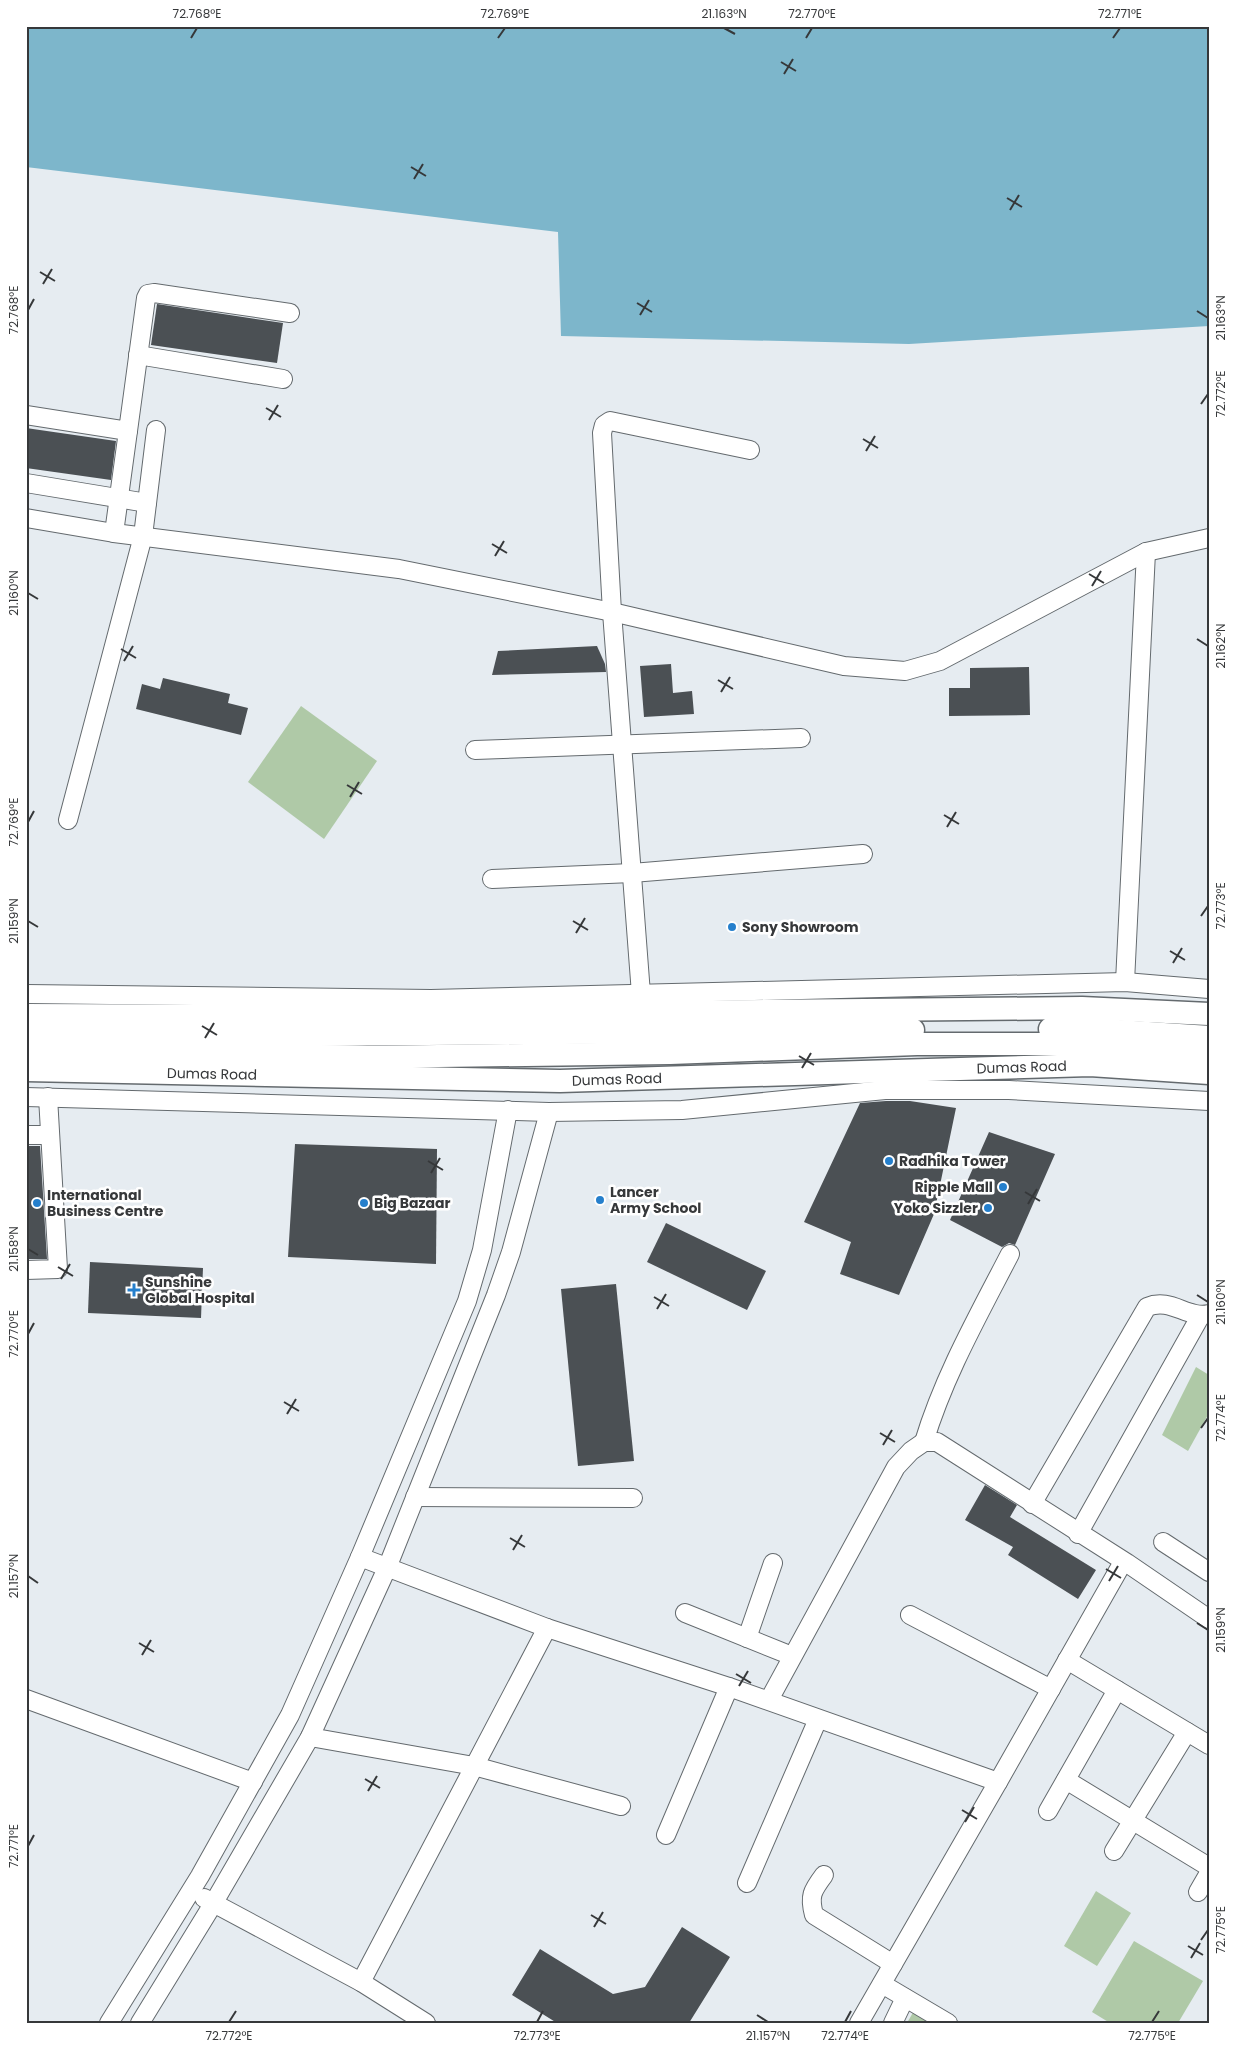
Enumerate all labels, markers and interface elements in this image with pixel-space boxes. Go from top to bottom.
text: 72.768°E [173,5,221,22]
text: 72.769°E [481,5,529,22]
text: 21.163°N [701,5,747,22]
text: 72.770°E [788,5,836,22]
text: 72.771°E [1098,5,1142,22]
text: 72.768°E [5,286,22,334]
text: 21.163°N [1212,295,1229,341]
text: 72.772°E [1212,370,1229,418]
text: 21.160°N [5,570,22,616]
text: 21.162°N [1212,624,1229,668]
text: 72.769°E [5,798,22,846]
text: 72.773°E [1212,882,1229,930]
text: 21.159°N [5,898,22,944]
place label: Sony Showroom [742,917,859,937]
marker: Sony Showroom [726,921,738,933]
street label: Dumas Road [976,1056,1067,1078]
street label: Dumas Road [167,1063,257,1085]
street label: Dumas Road [571,1068,662,1091]
place label: Radhika Tower [899,1151,1006,1171]
marker: Radhika Tower [883,1155,895,1167]
place label: Ripple Mall [914,1177,993,1197]
marker: Ripple Mall [997,1181,1009,1193]
place label: Lancer Army School [610,1182,701,1218]
place label: International Business Centre [47,1185,164,1221]
place label: Big Bazaar [374,1193,451,1213]
marker: Lancer Army School [594,1194,606,1206]
marker: International Business Centre [31,1197,43,1209]
marker: Big Bazaar [358,1197,370,1209]
place label: Yoko Sizzler [894,1198,978,1218]
marker: Yoko Sizzler [982,1202,994,1214]
text: 21.158°N [5,1226,22,1272]
place label: Sunshine Global Hospital [145,1272,255,1308]
text: 21.160°N [1212,1279,1229,1325]
marker: Sunshine Global Hospital [127,1283,141,1297]
text: 72.770°E [5,1310,22,1358]
text: 72.774°E [1212,1394,1229,1442]
text: 21.157°N [5,1554,22,1598]
text: 21.159°N [1212,1607,1229,1653]
text: 72.771°E [5,1824,22,1868]
text: 72.775°E [1212,1906,1229,1954]
text: 72.772°E [205,2027,253,2044]
text: 72.773°E [513,2027,561,2044]
text: 21.157°N [746,2027,790,2044]
text: 72.774°E [821,2027,869,2044]
text: 72.775°E [1128,2027,1176,2044]

